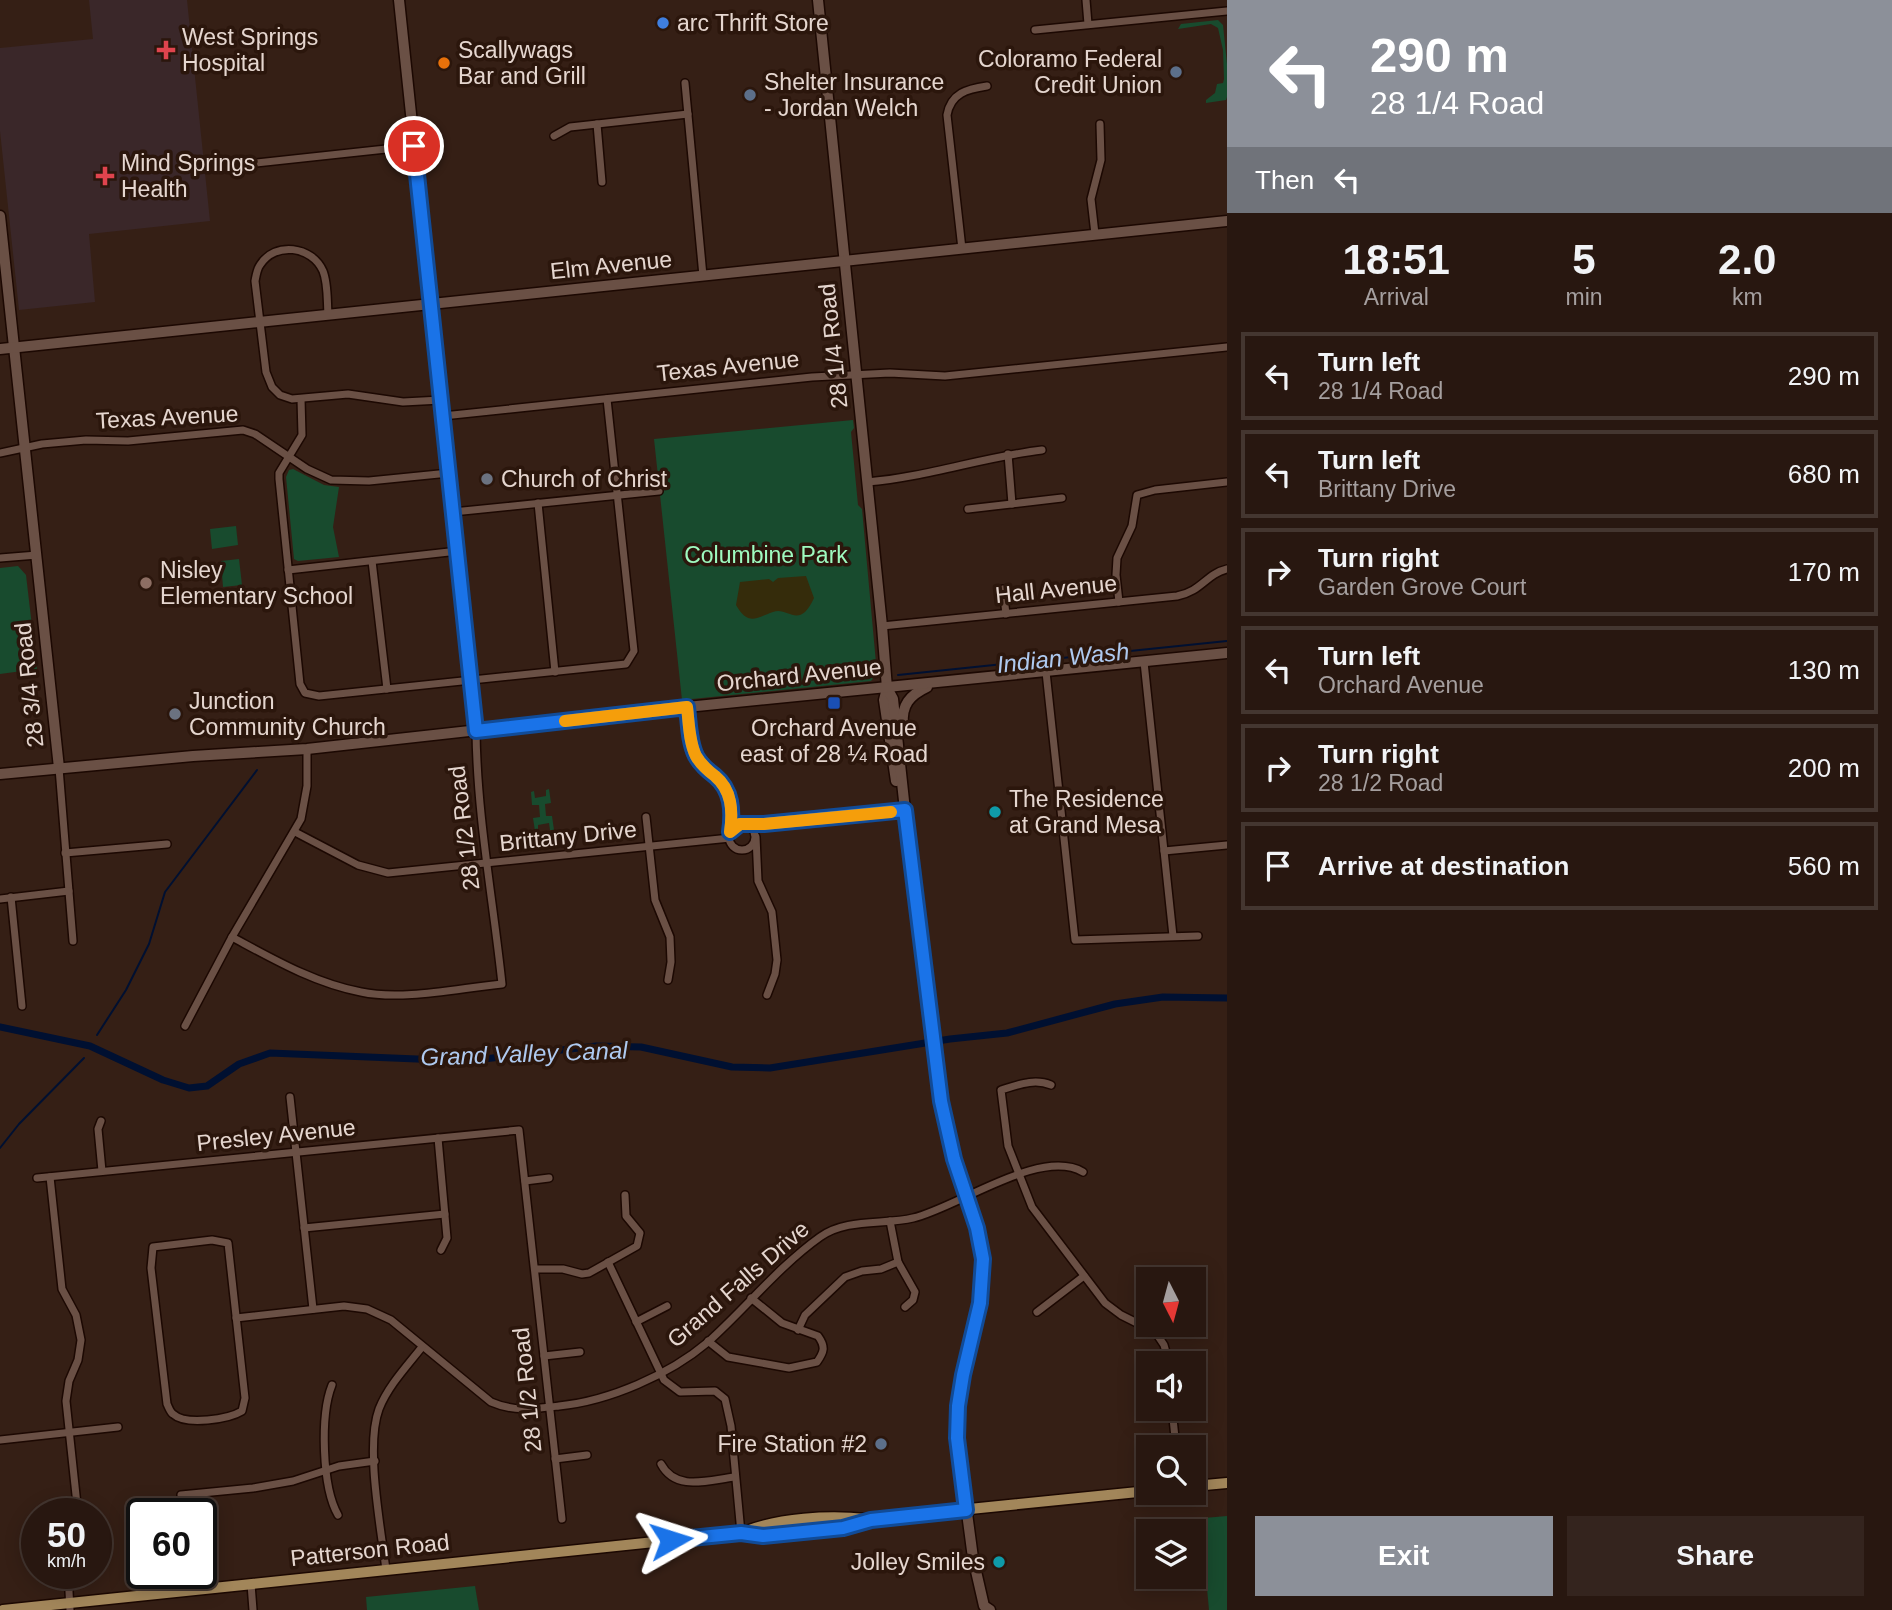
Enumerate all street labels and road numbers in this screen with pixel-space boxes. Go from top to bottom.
street label: Elm Avenue [549,246,673,284]
street label: 28 1/4 Road [814,282,852,410]
street label: Texas Avenue [656,346,800,386]
street label: Texas Avenue [95,400,239,434]
street label: Hall Avenue [994,570,1118,608]
street label: 28 3/4 Road [10,621,48,749]
street label: Orchard Avenue [715,653,883,697]
street label: 28 1/2 Road [443,764,485,892]
street label: Brittany Drive [498,816,638,856]
street label: Presley Avenue [195,1114,357,1156]
street label: Grand Falls Drive [662,1215,814,1353]
street label: 28 1/2 Road [508,1326,546,1454]
street label: Patterson Road [289,1529,451,1571]

